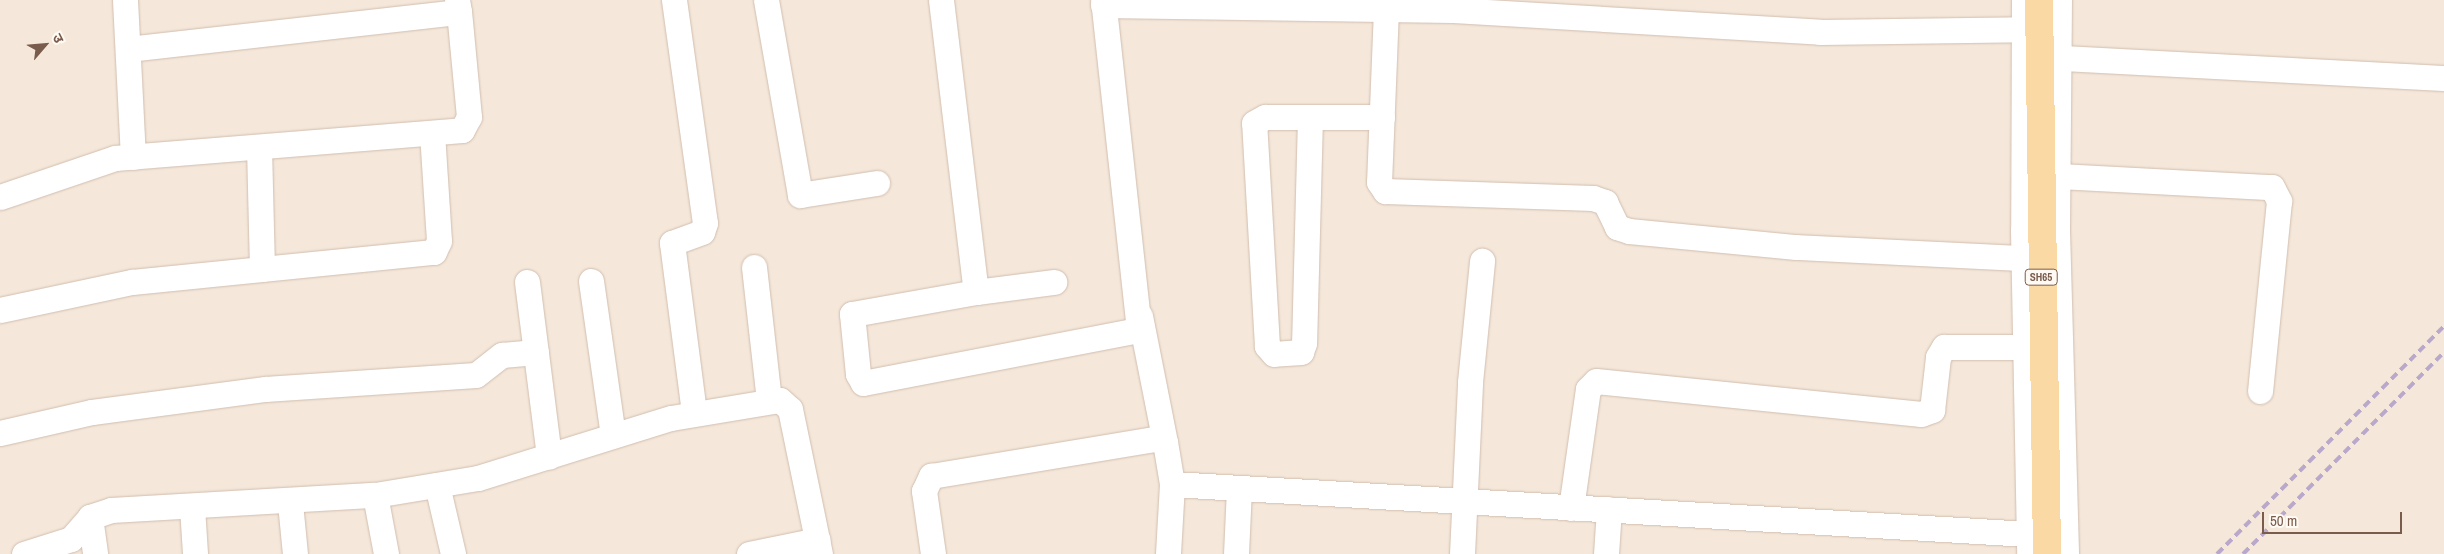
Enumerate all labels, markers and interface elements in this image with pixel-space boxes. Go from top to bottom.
north arrow [20,20,70,70]
text: उ [48,30,68,46]
road number: SH65 [2024,268,2058,286]
scale bar [2264,502,2404,534]
text: 50 m [2270,510,2297,531]

